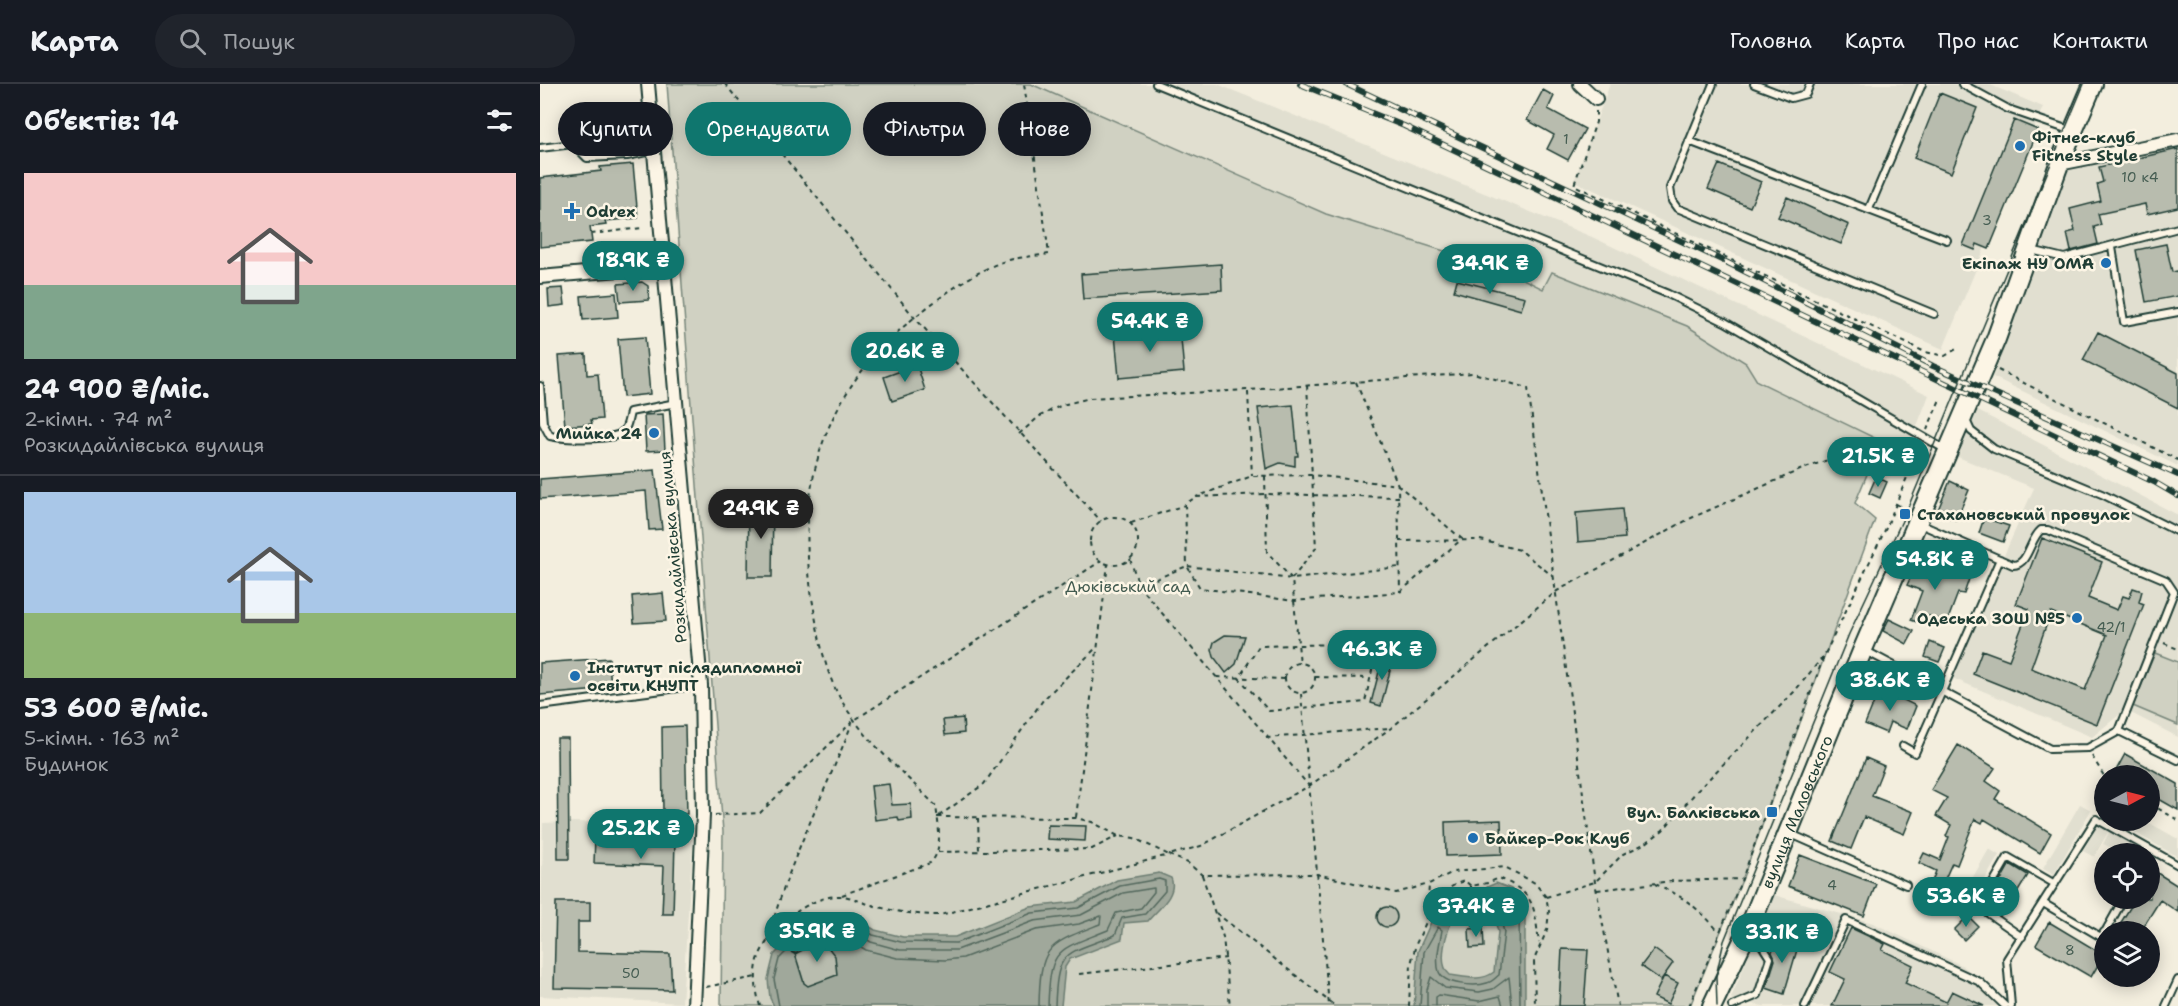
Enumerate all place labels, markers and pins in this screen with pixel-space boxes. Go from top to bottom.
place label: Фітнес-клуб Fitness Style [2032,127,2138,166]
marker: Фітнес-клуб Fitness Style [2013,139,2027,153]
place label: Odrex [586,201,635,222]
marker: Odrex [563,202,581,220]
pin: 18.9K ₴ [578,241,688,292]
pin: 34.9K ₴ [1435,244,1545,295]
place label: Екіпаж НУ ОМА [1962,253,2094,274]
marker: Екіпаж НУ ОМА [2099,256,2113,270]
pin: 54.4K ₴ [1095,302,1205,353]
pin: 20.6K ₴ [850,332,960,383]
place label: Мийка 24 [556,423,642,444]
marker: Мийка 24 [647,426,661,440]
pin: 21.5K ₴ [1823,437,1933,488]
pin: 24.9K ₴ [706,489,816,540]
place label: Стахановський провулок [1917,504,2130,525]
marker: Стахановський провулок [1898,507,1912,521]
pin: 54.8K ₴ [1880,540,1990,591]
place label: Одеська ЗОШ №5 [1917,608,2065,629]
marker: Одеська ЗОШ №5 [2070,611,2084,625]
pin: 46.3K ₴ [1327,630,1437,681]
place label: Інститут післядипломної освіти КНУПТ [587,657,802,696]
pin: 38.6K ₴ [1835,661,1945,712]
marker: Інститут післядипломної освіти КНУПТ [568,669,582,683]
place label: Вул. Балківська [1627,802,1760,823]
marker: Вул. Балківська [1765,805,1779,819]
pin: 25.2K ₴ [586,809,696,860]
place label: Байкер-Рок Клуб [1485,828,1630,849]
marker: Байкер-Рок Клуб [1466,831,1480,845]
pin: 53.6K ₴ [1911,877,2021,928]
pin: 37.4K ₴ [1421,887,1531,938]
pin: 35.9K ₴ [762,912,872,963]
pin: 33.1K ₴ [1727,913,1837,964]

